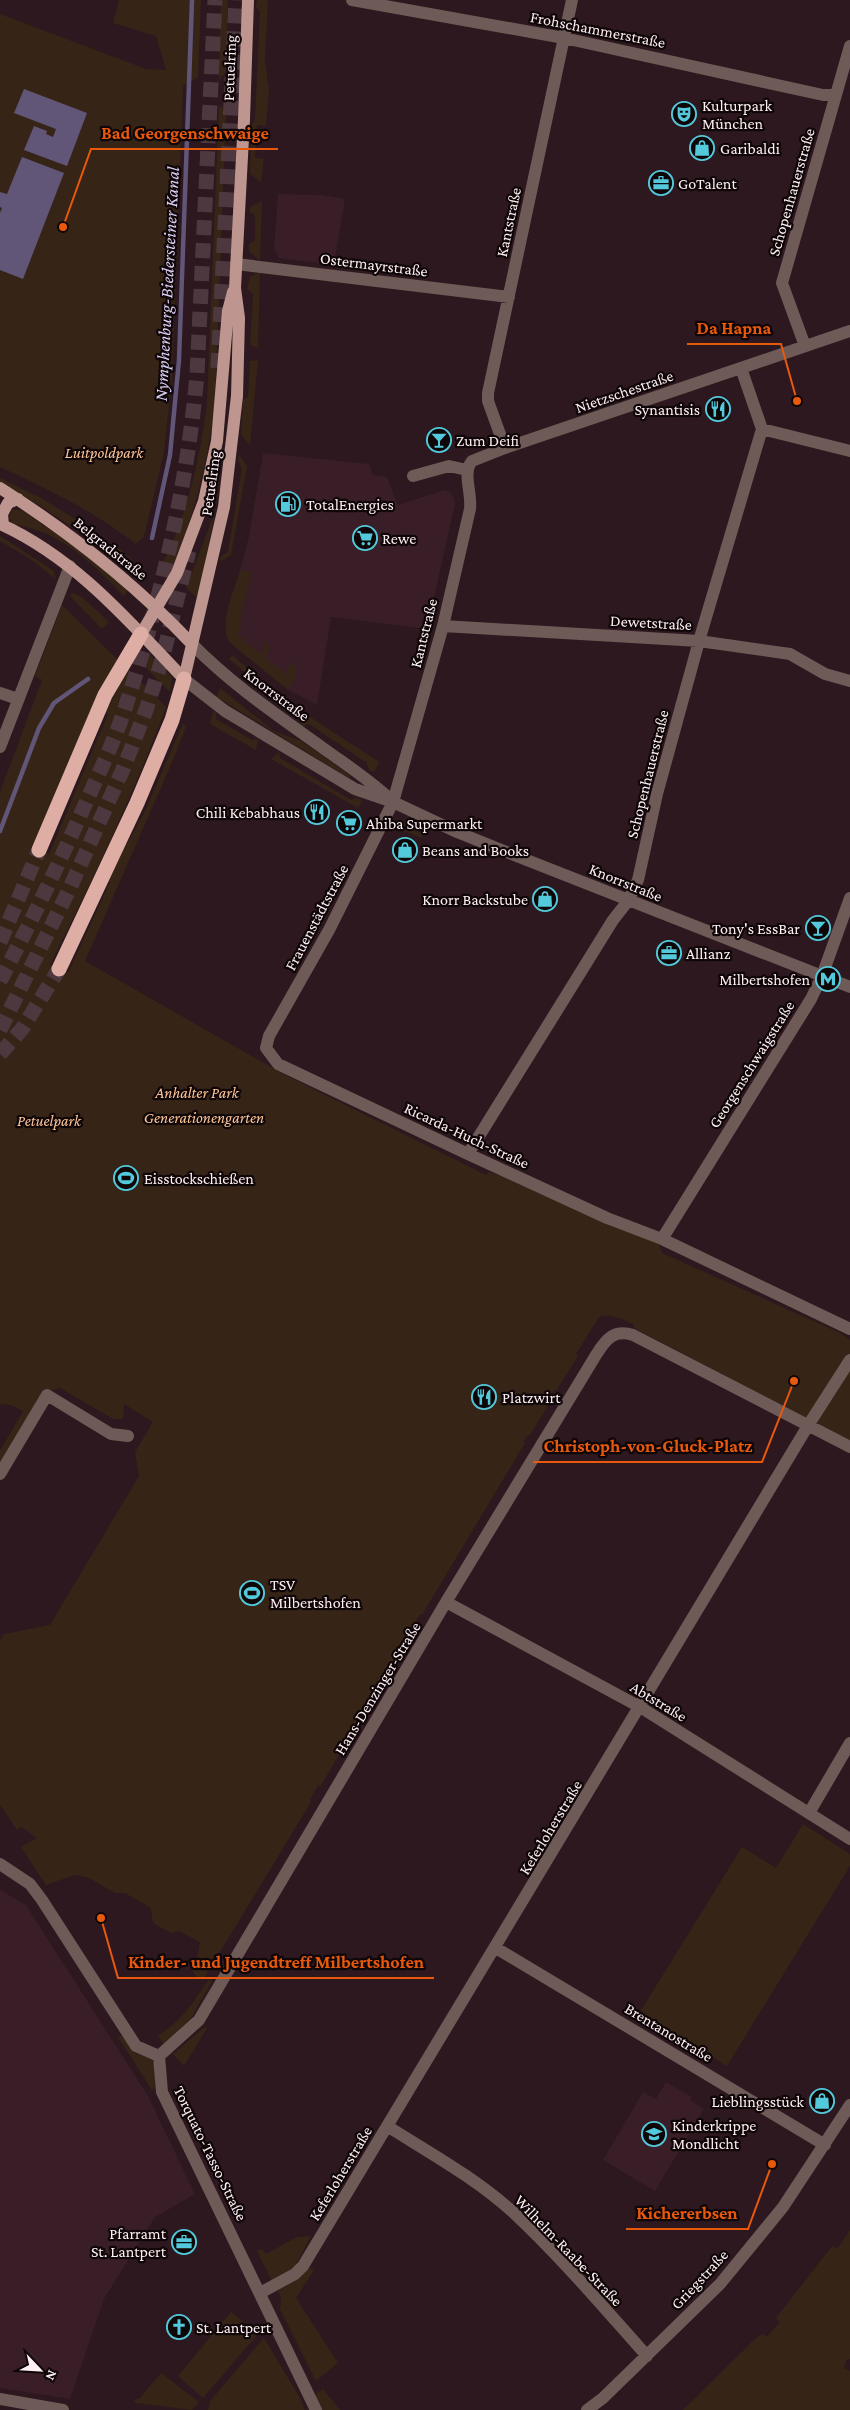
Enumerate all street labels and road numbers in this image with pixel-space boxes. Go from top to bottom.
street label: Frohschammerstraße [529,8,667,51]
street label: Petuelring [220,34,240,101]
street label: Schopenhauerstraße [765,126,819,258]
street label: Kantstraße [493,186,524,258]
street label: Ostermayrstraße [319,249,429,281]
street label: Nietzschestraße [573,367,675,416]
street label: Petuelring [197,449,225,517]
street label: Belgradstraße [70,514,151,584]
street label: Kantstraße [407,597,440,669]
street label: Dewetstraße [610,612,692,633]
street label: Knorrstraße [241,664,313,724]
street label: Schopenhauerstraße [623,708,673,840]
street label: Knorrstraße [587,860,665,905]
street label: Frauenstädtstraße [281,861,352,973]
street label: Georgenschwaigstraße [705,998,798,1131]
street label: Ricarda-Huch-Straße [402,1099,532,1172]
street label: Hans-Denzinger-Straße [331,1619,425,1758]
street label: Abtstraße [628,1678,690,1725]
street label: Keferloherstraße [516,1777,585,1877]
street label: Brentanostraße [622,2000,716,2065]
street label: Torquato-Tasso-Straße [170,2083,251,2224]
street label: Keferloherstraße [306,2123,375,2223]
street label: Wilhelm-Raabe-Straße [511,2191,626,2309]
street label: Griegstraße [668,2246,732,2313]

